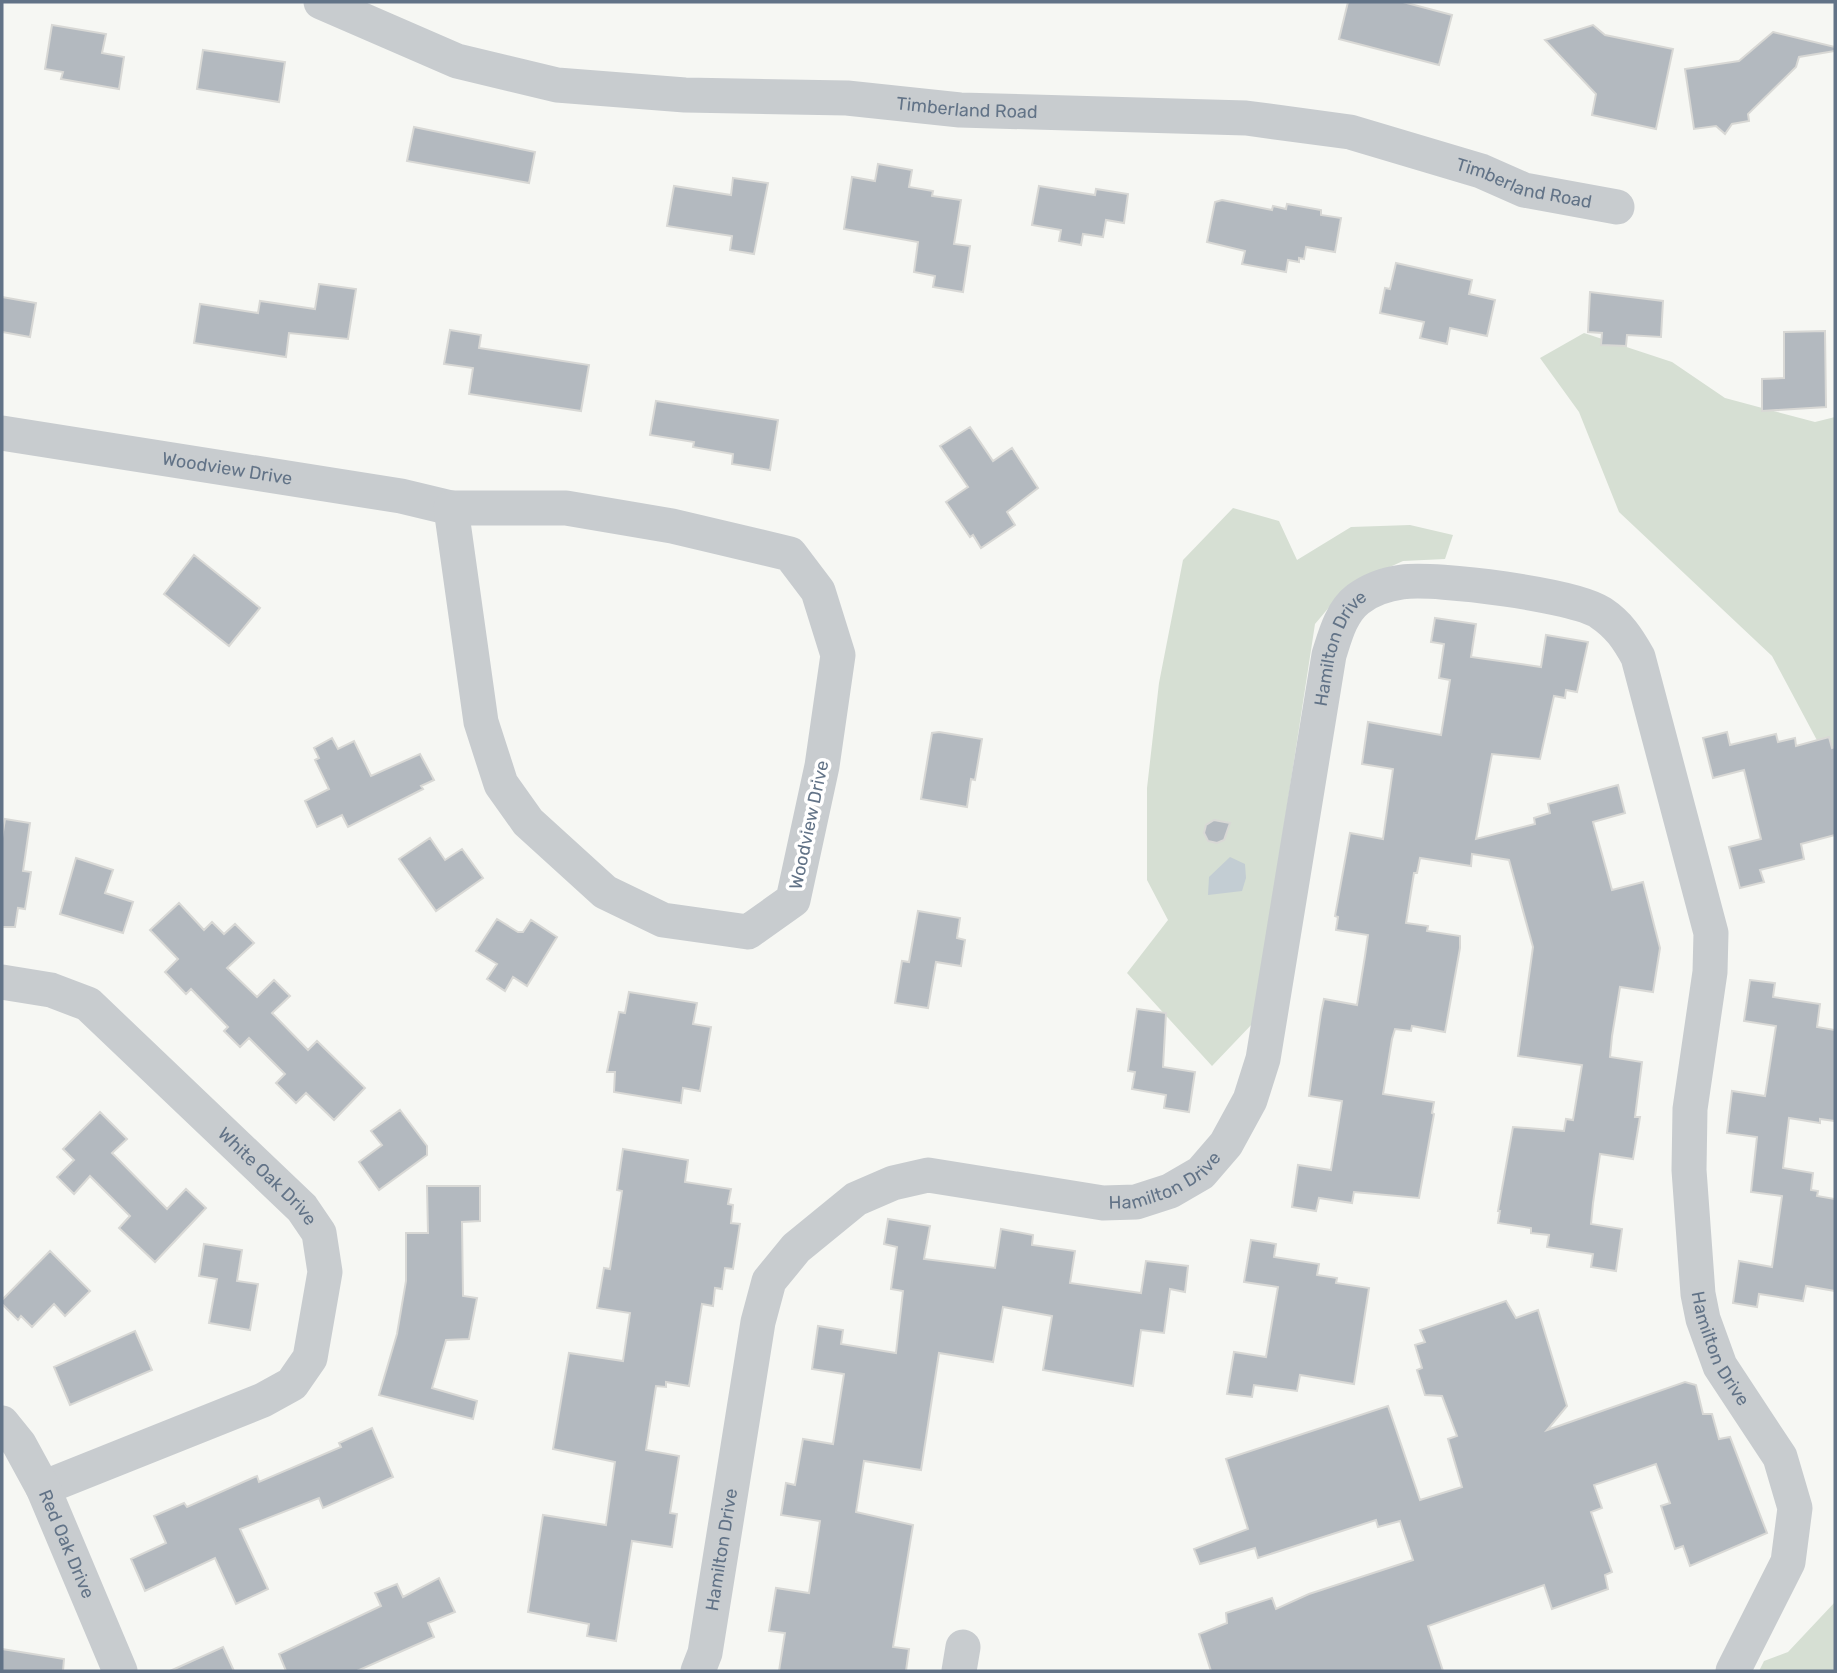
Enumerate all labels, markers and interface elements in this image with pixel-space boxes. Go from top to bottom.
street label: Timberland Road [895,92,1038,123]
street label: Timberland Road [1453,153,1594,213]
street label: Woodview Drive [161,447,294,490]
street label: Hamilton Drive [1310,585,1371,708]
street label: Woodview Drive [785,758,833,892]
street label: White Oak Drive [213,1123,321,1229]
street label: Hamilton Drive [1108,1147,1225,1214]
street label: Hamilton Drive [1687,1289,1754,1410]
street label: Red Oak Drive [34,1486,99,1602]
street label: Hamilton Drive [701,1487,742,1612]

